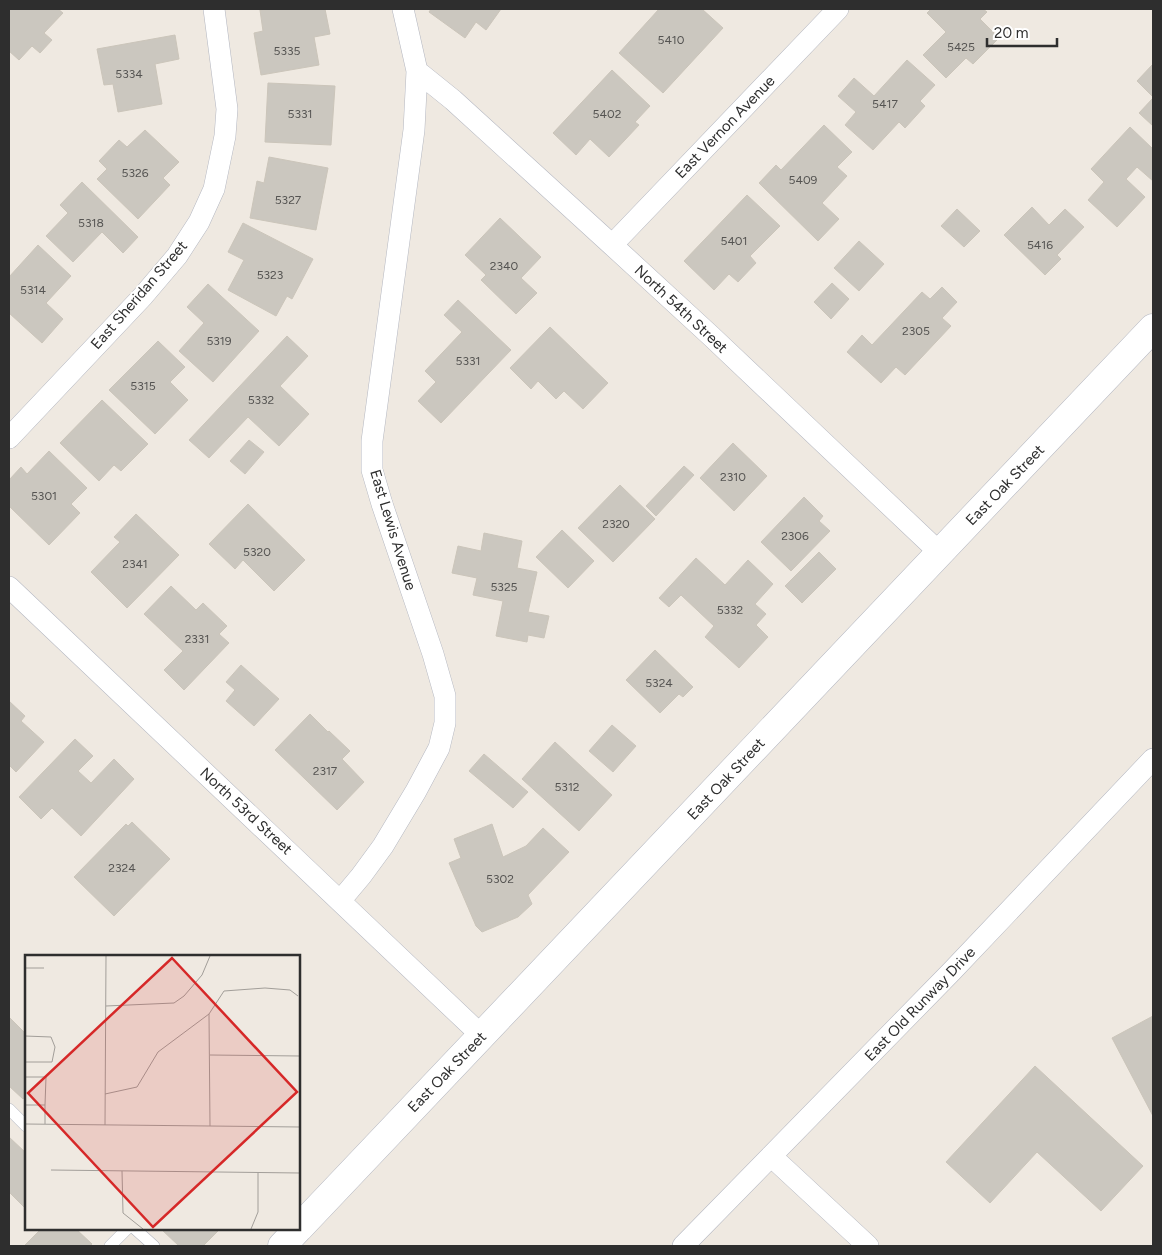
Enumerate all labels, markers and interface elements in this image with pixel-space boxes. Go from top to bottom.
scale bar [987,15,1057,47]
text: 20 m [994,24,1028,42]
house number: 5410 [657,33,685,47]
house number: 5425 [947,40,975,54]
house number: 5335 [274,44,301,58]
house number: 5334 [115,67,143,81]
street label: East Vernon Avenue [671,72,779,182]
house number: 5417 [872,97,898,111]
house number: 5331 [288,107,312,121]
house number: 5402 [593,107,621,121]
house number: 5326 [122,166,149,180]
house number: 5409 [789,173,818,187]
house number: 5327 [275,193,302,207]
house number: 5318 [78,216,104,230]
house number: 5401 [720,234,748,248]
street label: East Sheridan Street [87,237,191,353]
house number: 5416 [1027,238,1053,252]
house number: 2340 [490,259,518,273]
street label: North 54th Street [631,261,732,357]
house number: 5323 [257,268,283,282]
house number: 5314 [20,283,46,297]
house number: 2305 [902,324,930,338]
house number: 5319 [206,334,232,348]
house number: 5331 [456,354,480,368]
house number: 5315 [130,379,156,393]
house number: 5332 [248,393,274,407]
street label: East Oak Street [962,441,1048,529]
street label: East Lewis Avenue [366,467,420,593]
house number: 2310 [720,470,746,484]
house number: 5301 [31,489,57,503]
house number: 2320 [602,517,630,531]
house number: 2306 [781,529,809,543]
house number: 5320 [243,545,271,559]
house number: 2341 [122,557,148,571]
house number: 5325 [490,580,518,594]
house number: 5332 [717,603,743,617]
house number: 2331 [185,632,209,646]
house number: 5324 [645,676,673,690]
street label: East Oak Street [684,734,769,824]
street label: North 53rd Street [196,764,296,859]
house number: 2317 [313,764,338,778]
house number: 5312 [554,780,580,794]
house number: 2324 [108,861,136,875]
house number: 5302 [486,872,514,886]
street label: East Old Runway Drive [861,943,979,1065]
inset map [25,955,300,1230]
street label: East Oak Street [404,1028,490,1116]

